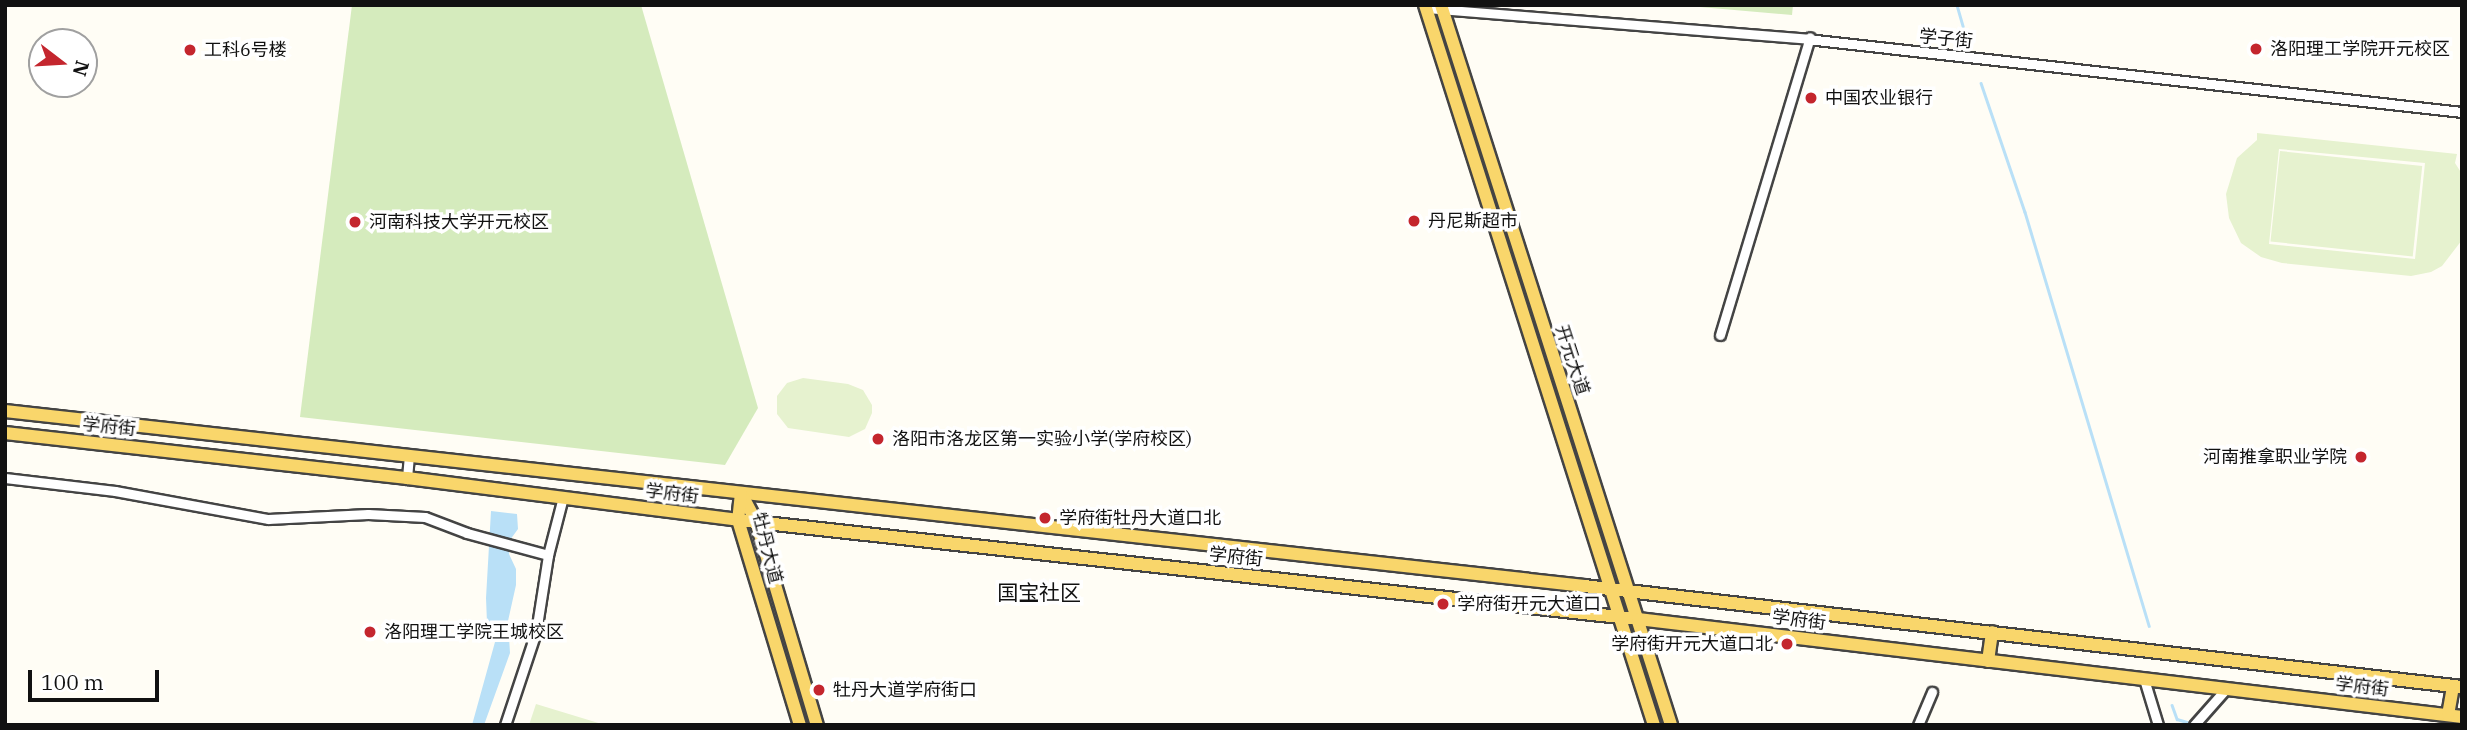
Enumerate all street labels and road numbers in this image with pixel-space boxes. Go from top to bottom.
street label: 学子街 [1918,25,1974,53]
street label: 开元大道 [1551,322,1593,398]
street label: 学府街 [81,413,137,441]
street label: 学府街 [644,480,700,508]
street label: 牡丹大道 [748,510,786,586]
street label: 学府街 [1208,543,1264,571]
street label: 学府街 [1771,606,1827,634]
street label: 学府街 [2334,673,2390,701]

